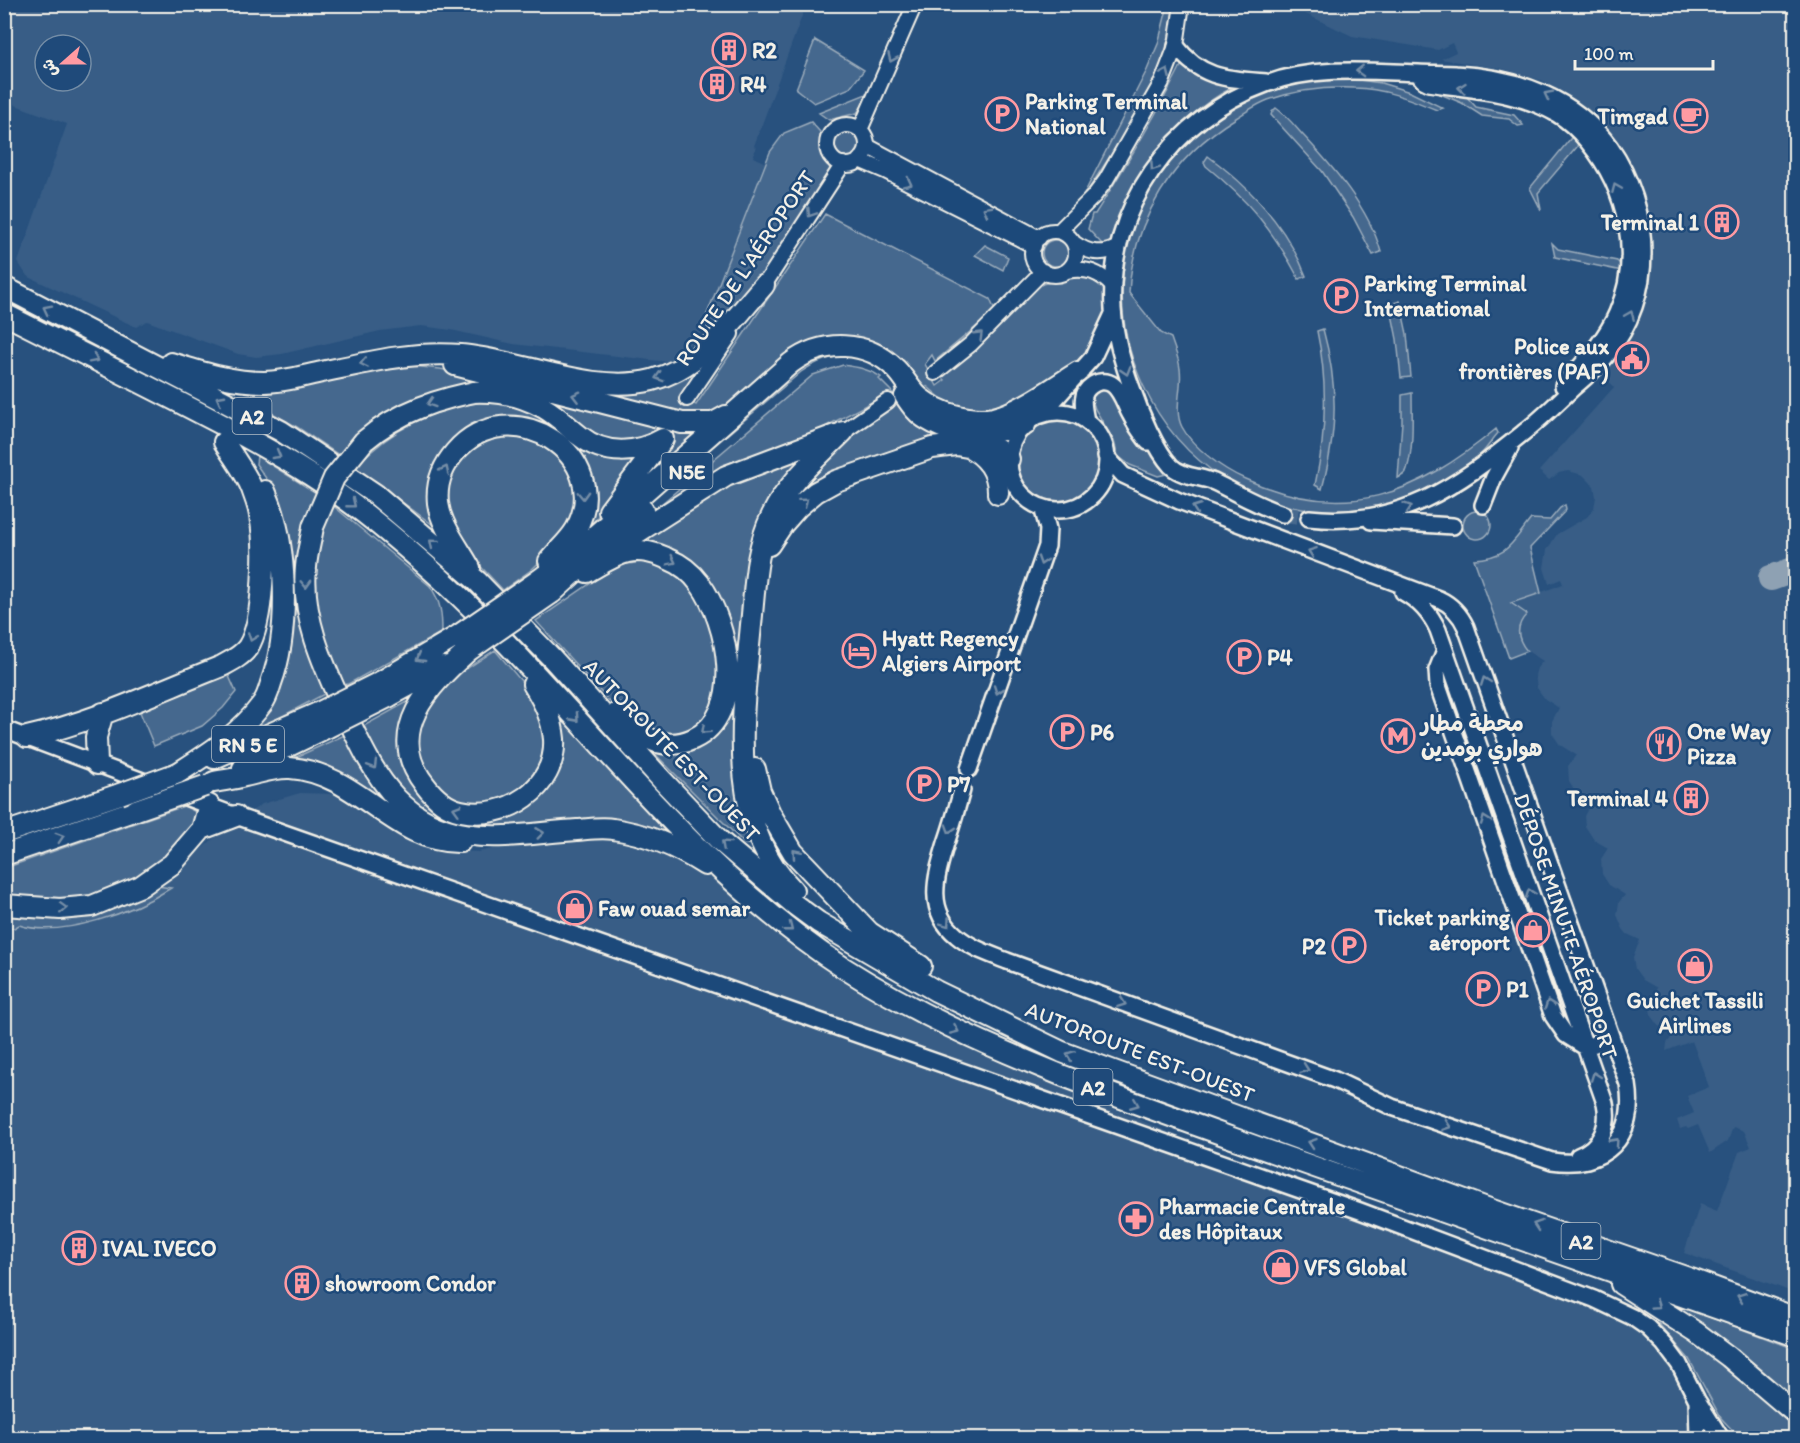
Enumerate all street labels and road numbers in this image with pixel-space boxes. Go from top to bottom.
street label: ROUTE DE L'AÉROPORT [669,164,821,371]
road number: A2 [232,398,272,434]
road number: N5E [662,453,712,489]
street label: AUTOROUTE EST-OUEST [578,653,767,847]
road number: RN 5 E [212,726,284,762]
street label: DÉPOSE MINUTE AÉROPORT [1508,790,1624,1063]
street label: AUTOROUTE EST-OUEST [1021,996,1259,1108]
road number: A2 [1074,1069,1112,1105]
road number: A2 [1562,1223,1600,1259]

